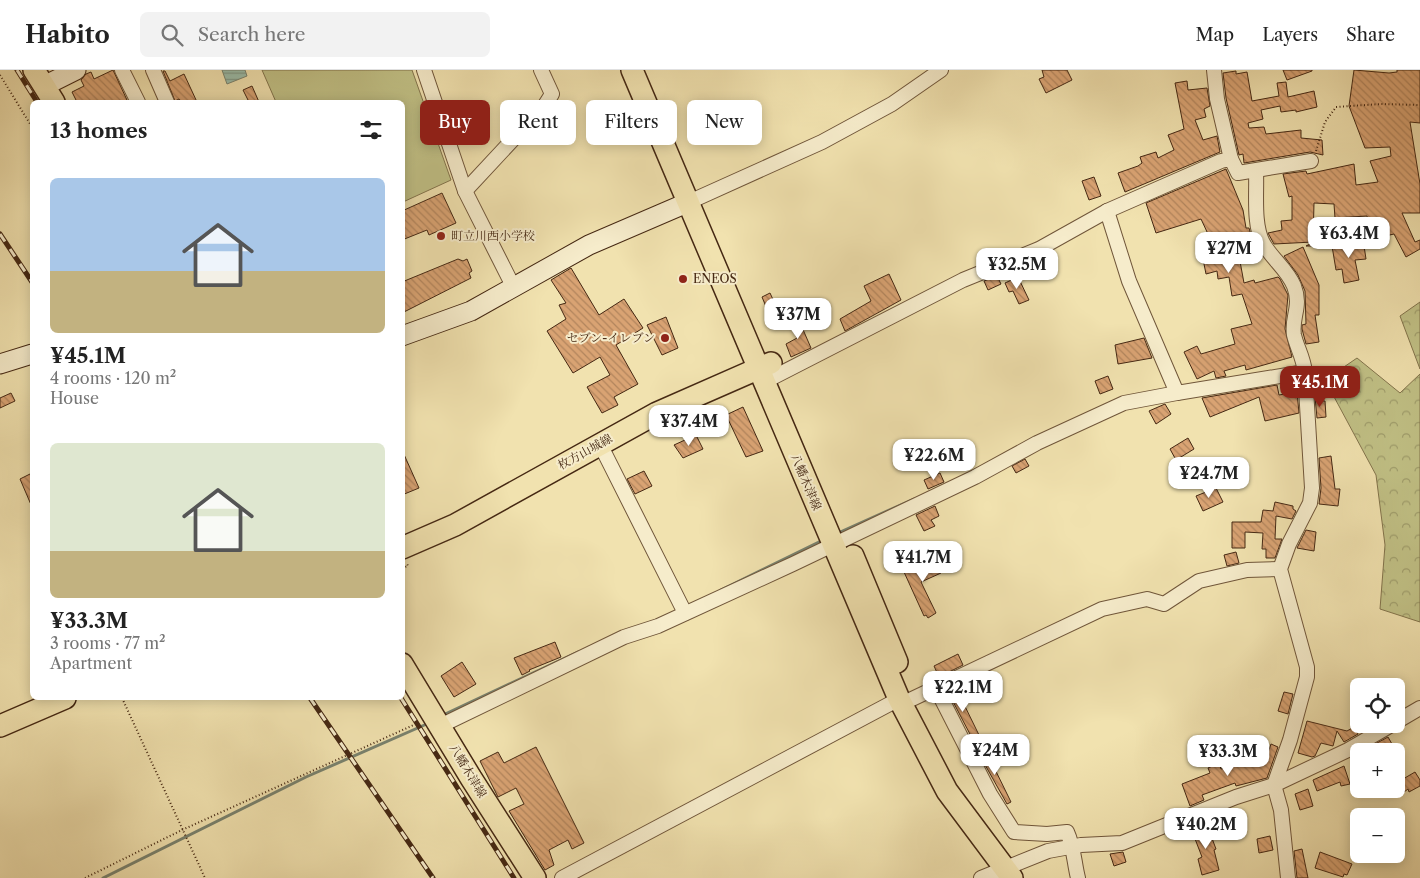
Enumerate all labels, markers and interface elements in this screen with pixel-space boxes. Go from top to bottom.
search box [140,12,490,57]
text: Habito [25,20,110,49]
icon: search [158,21,186,49]
text: Search here [198,23,305,46]
text: Map [1196,24,1234,46]
text: Layers [1262,24,1318,46]
text: Share [1346,24,1395,46]
chip: Buy [420,100,490,145]
chip: Rent [500,100,576,145]
chip: Filters [586,100,677,145]
chip: New [687,100,762,145]
icon: filters [357,116,385,144]
text: 13 homes [50,118,148,143]
icon: home [173,210,263,300]
pin: ¥63.4M [1308,216,1390,259]
text: ¥63.4M [1319,223,1379,243]
place label: 町立川西小学校 [451,228,535,243]
marker: 町立川西小学校 [435,230,447,242]
pin: ¥27M [1199,232,1259,274]
text: ¥27M [1206,238,1252,258]
pin: ¥32.5M [976,248,1058,290]
text: ¥32.5M [987,254,1047,274]
place label: ENEOS [693,271,737,286]
marker: ENEOS [677,273,689,285]
pin: ¥37M [768,298,828,340]
text: ¥37M [775,304,821,324]
place label: セブン-イレブン [566,330,655,345]
marker: セブン-イレブン [659,332,671,344]
text: ¥45.1M [50,343,126,368]
pin: ¥45.1M [1279,366,1361,408]
text: 4 rooms · 120 m² [50,368,176,388]
text: ¥45.1M [1291,372,1349,392]
text: House [50,388,99,408]
pin: ¥37.4M [648,404,730,447]
text: ¥37.4M [660,411,718,431]
street label: 枚方山城線 [555,430,615,473]
pin: ¥22.6M [893,438,975,481]
text: ¥22.6M [904,445,964,465]
street label: 八幡木津線 [788,451,825,512]
pin: ¥24.7M [1168,456,1250,499]
text: ¥24.7M [1179,463,1239,483]
icon: home [173,475,263,565]
pin: ¥41.7M [882,540,964,583]
text: ¥41.7M [894,547,952,567]
text: ¥33.3M [50,608,128,633]
text: 3 rooms · 77 m² [50,633,166,653]
text: Apartment [50,653,132,673]
pin: ¥22.1M [922,670,1004,713]
text: ¥22.1M [934,677,992,697]
map controls [1350,678,1405,863]
button: locate [1350,678,1405,733]
pin: ¥24M [965,734,1025,776]
pin: ¥33.3M [1187,734,1269,777]
text: ¥24M [972,740,1018,760]
street label: 八幡木津線 [447,741,490,800]
text: ¥33.3M [1198,741,1258,761]
button: + [1350,743,1405,798]
pin: ¥40.2M [1165,808,1247,850]
button: − [1350,808,1405,863]
text: ¥40.2M [1175,814,1237,834]

